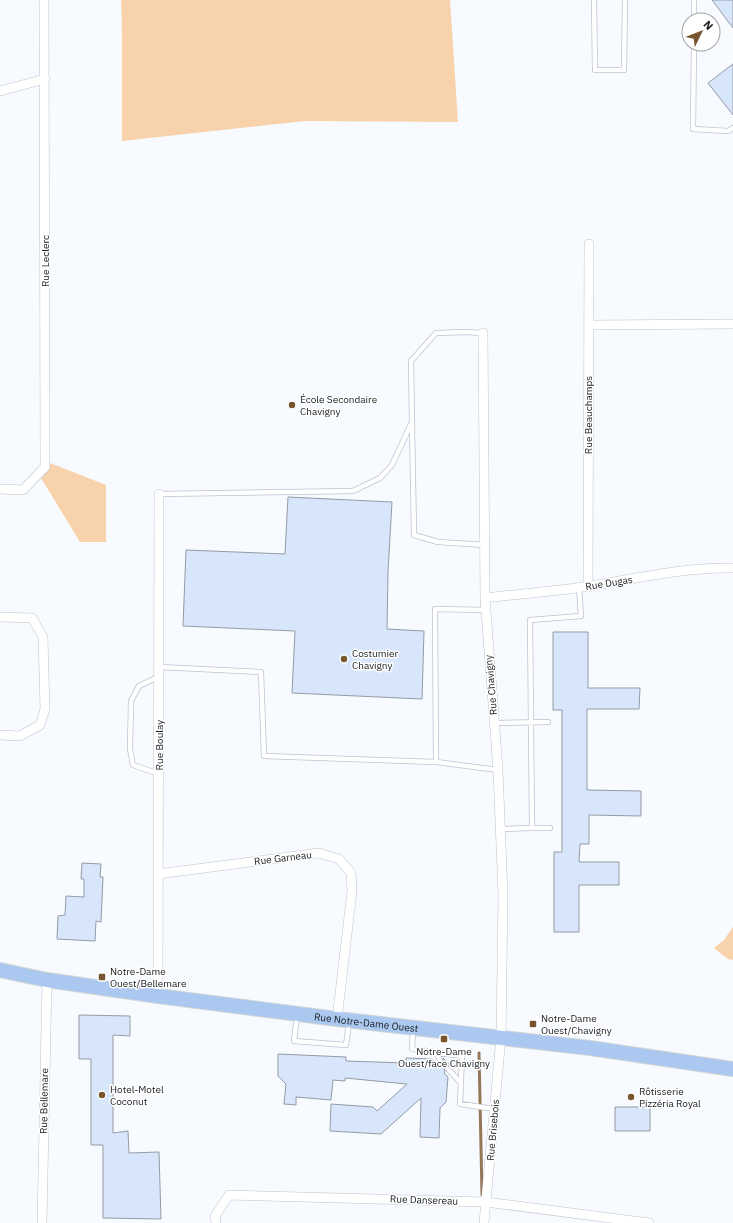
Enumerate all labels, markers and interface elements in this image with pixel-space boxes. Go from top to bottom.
north arrow [681,12,721,52]
text: N [700,17,716,33]
street label: Rue Leclerc [39,235,52,287]
street label: Rue Beauchamps [582,376,595,454]
place label: École Secondaire Chavigny [300,393,378,418]
marker: École Secondaire Chavigny [287,400,297,410]
street label: Rue Dugas [584,573,634,593]
place label: Costumier Chavigny [352,647,399,672]
marker: Costumier Chavigny [339,654,349,664]
street label: Rue Chavigny [482,654,500,716]
street label: Rue Boulay [153,720,166,770]
street label: Rue Garneau [253,848,313,868]
place label: Notre-Dame Ouest/Bellemare [110,965,187,990]
marker: Notre-Dame Ouest/Bellemare [97,972,107,982]
street label: Rue Notre-Dame Ouest [313,1010,419,1035]
place label: Notre-Dame Ouest/Chavigny [541,1012,612,1037]
marker: Notre-Dame Ouest/Chavigny [528,1019,538,1029]
marker: Notre-Dame Ouest/face Chavigny [439,1034,449,1044]
place label: Notre-Dame Ouest/face Chavigny [398,1045,490,1070]
street label: Rue Bellemare [37,1067,51,1134]
place label: Hotel-Motel Coconut [110,1083,164,1108]
place label: Rôtisserie Pizzéria Royal [639,1085,701,1110]
marker: Hotel-Motel Coconut [97,1090,107,1100]
marker: Rôtisserie Pizzéria Royal [626,1092,636,1102]
street label: Rue Brisebois [484,1099,502,1161]
street label: Rue Dansereau [390,1192,458,1208]

